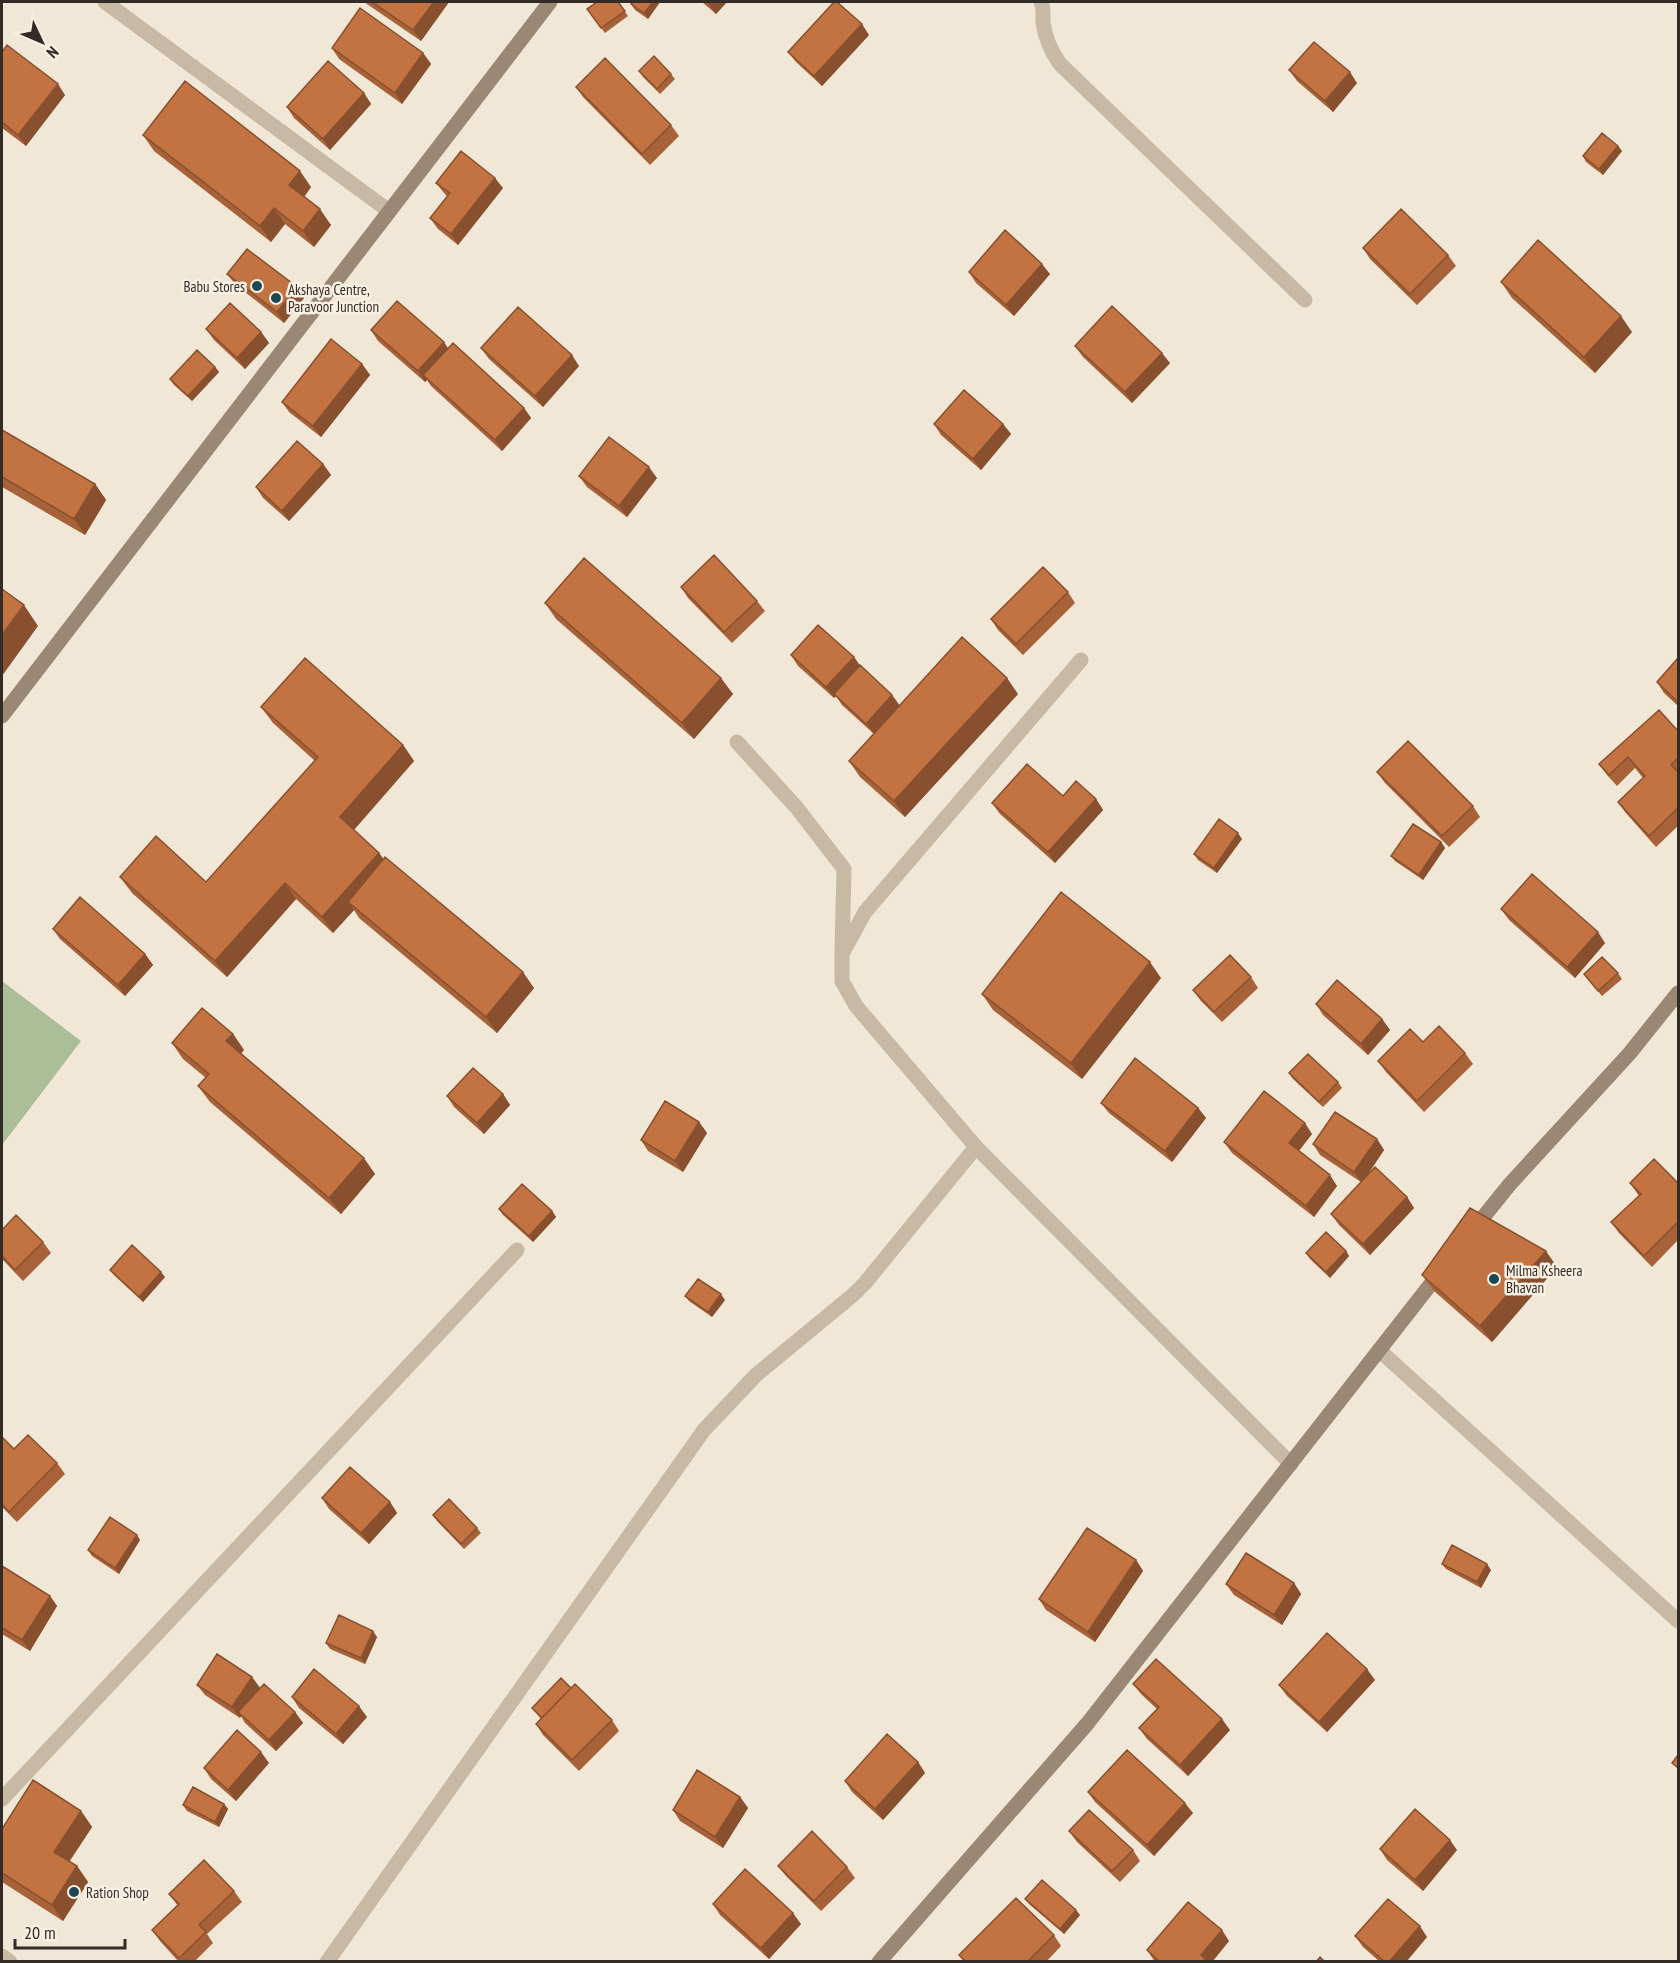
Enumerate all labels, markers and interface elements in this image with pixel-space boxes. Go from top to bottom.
north arrow [12,12,72,72]
text: N [43,42,63,62]
place label: Babu Stores [183,277,245,296]
marker: Babu Stores [250,279,264,293]
place label: Akshaya Centre, Paravoor Junction [288,280,379,316]
marker: Akshaya Centre, Paravoor Junction [269,291,283,305]
place label: Milma Ksheera Bhavan [1506,1261,1582,1297]
marker: Milma Ksheera Bhavan [1487,1272,1501,1286]
place label: Ration Shop [86,1883,149,1902]
marker: Ration Shop [67,1885,81,1899]
scale bar [15,1912,124,1950]
text: 20 m [24,1921,56,1944]

